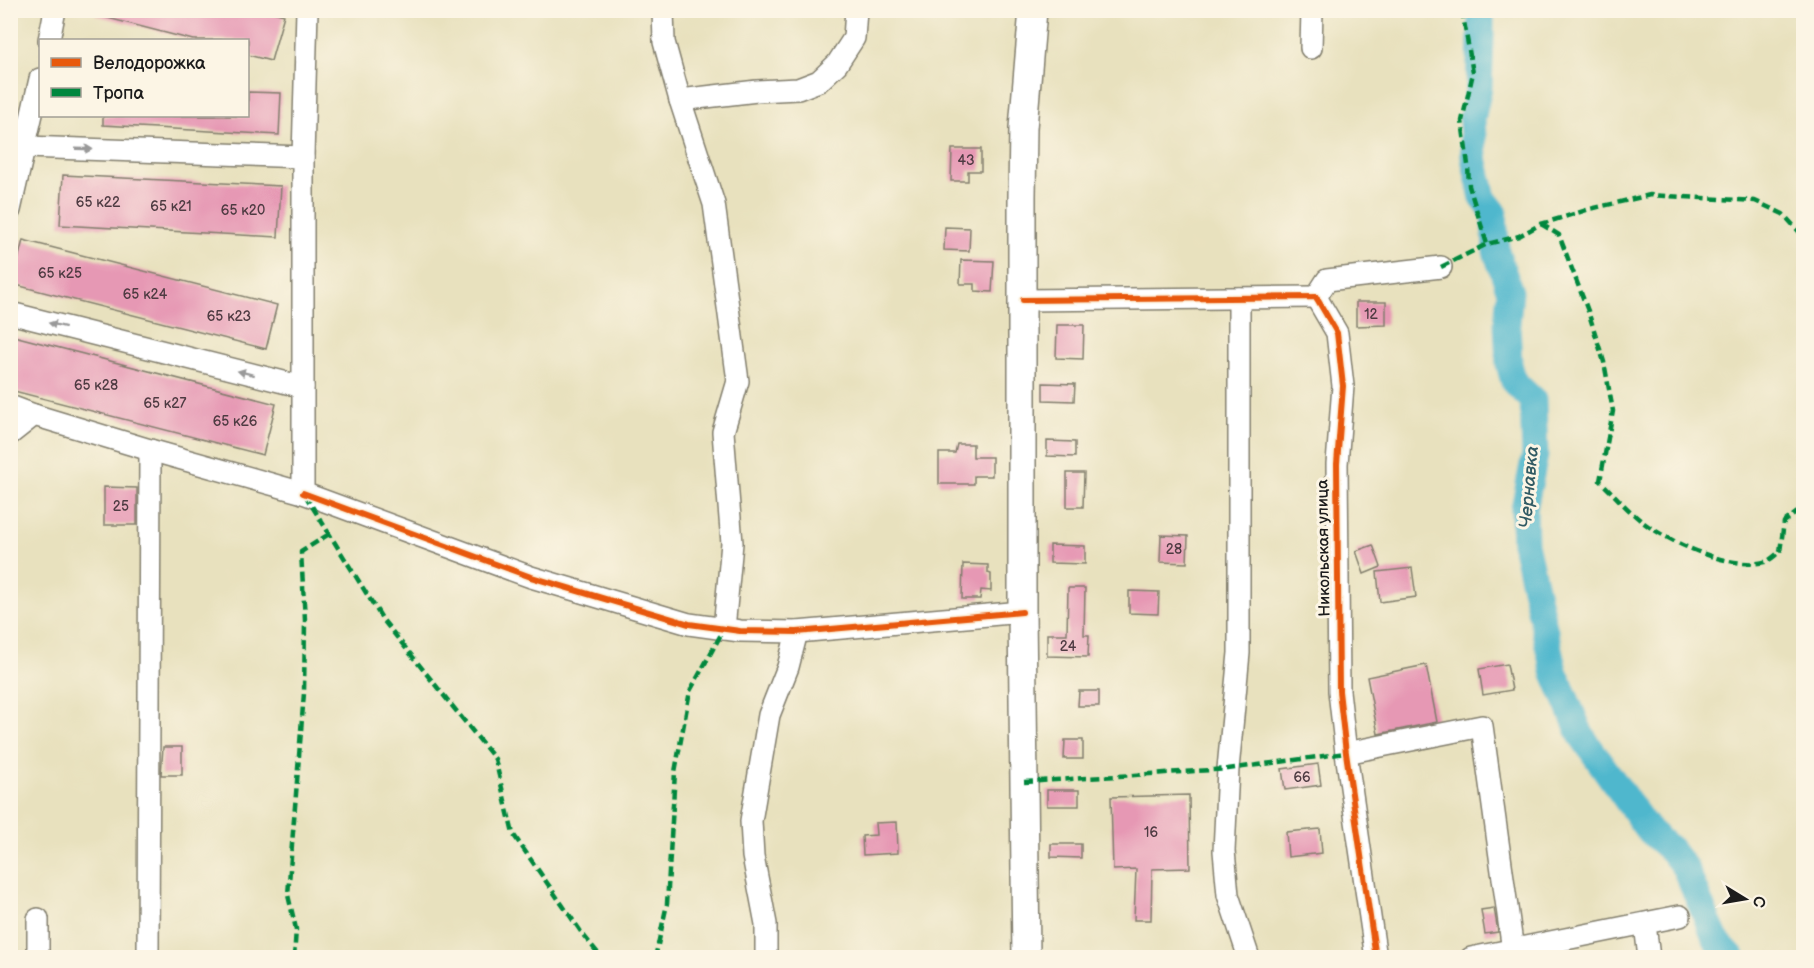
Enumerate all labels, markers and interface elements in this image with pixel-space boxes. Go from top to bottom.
legend [39,39,249,117]
text: Велодорожка [93,53,206,74]
text: Тропа [93,83,144,104]
one-way arrow [75,145,94,154]
house number: 43 [957,152,975,169]
house number: 65 к22 [76,194,121,211]
house number: 65 к21 [150,198,192,215]
house number: 65 к20 [221,202,265,219]
house number: 65 к25 [38,265,82,282]
house number: 65 к24 [123,286,168,303]
house number: 12 [1364,306,1379,323]
house number: 65 к23 [207,308,251,325]
one-way arrow [48,319,66,329]
one-way arrow [237,367,255,377]
house number: 65 к28 [74,377,118,394]
house number: 65 к27 [144,395,187,412]
house number: 65 к26 [213,413,258,430]
water label: Чернавка [1515,445,1543,529]
street label: Никольская улица [1313,479,1335,617]
house number: 25 [113,498,129,515]
house number: 28 [1166,541,1182,558]
house number: 24 [1060,638,1077,655]
house number: 66 [1293,769,1311,786]
house number: 16 [1144,824,1158,841]
north arrow [1715,869,1775,929]
text: С [1748,894,1769,909]

